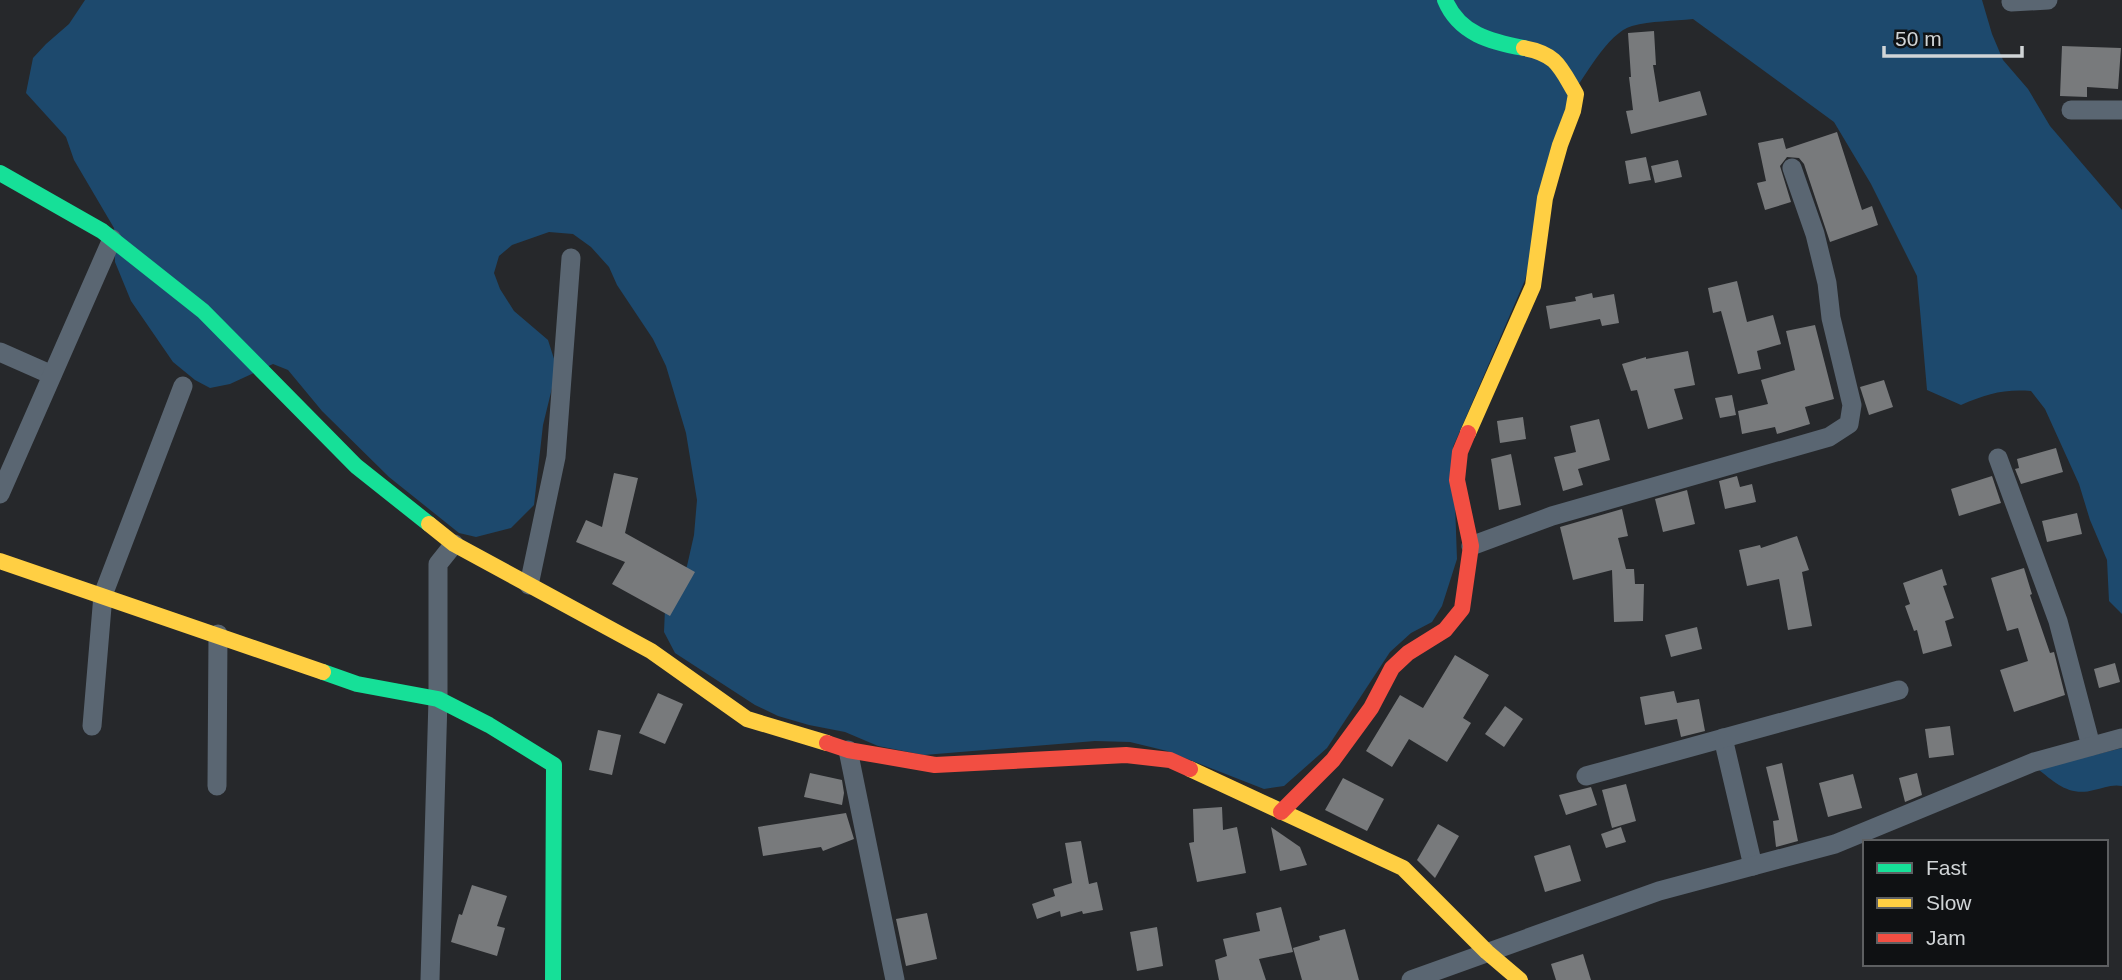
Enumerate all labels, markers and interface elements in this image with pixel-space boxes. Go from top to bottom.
scale bar [1884,14,2022,58]
text: 50 m [1895,27,1942,50]
legend [1863,840,2108,966]
text: Fast [1926,856,1967,879]
text: Slow [1926,891,1972,914]
text: Jam [1926,926,1966,949]

